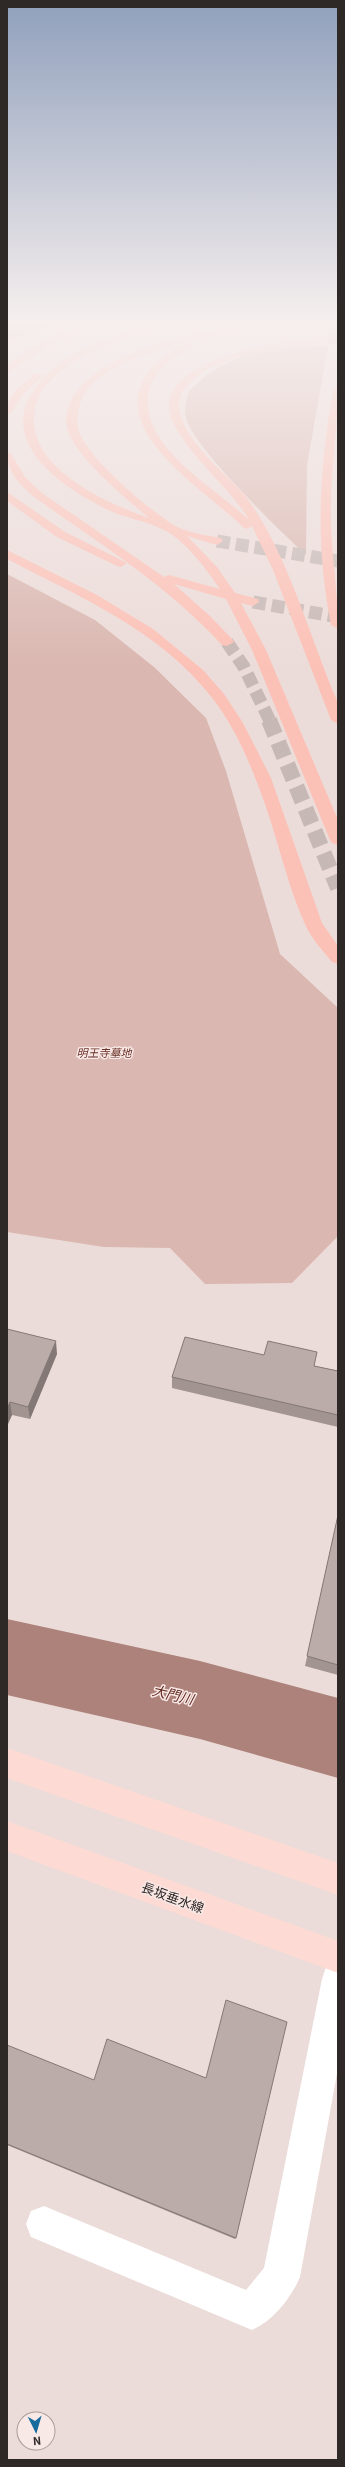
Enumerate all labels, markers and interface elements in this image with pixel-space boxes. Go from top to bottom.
park label: 明王寺墓地 [77,1044,132,1060]
water label: 大門川 [150,1680,198,1709]
street label: 長坂垂水線 [139,1877,207,1917]
north arrow [16,2411,56,2451]
text: N [32,2434,42,2450]

